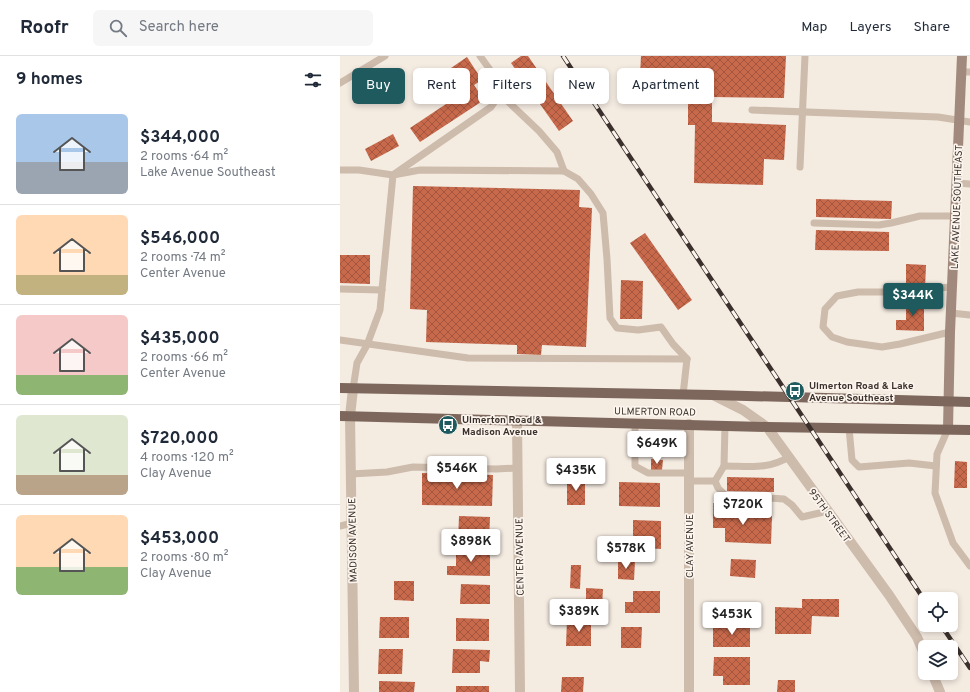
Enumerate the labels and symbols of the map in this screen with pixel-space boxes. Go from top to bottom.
street label: LAKE AVENUE SOUTHEAST [949,144,966,270]
pin: $344K [885,283,941,317]
bus stop icon: Ulmerton Road & Lake Avenue Southeast [784,380,806,402]
place label: Ulmerton Road & Lake Avenue Southeast [809,380,914,405]
street label: ULMERTON ROAD [614,405,696,420]
bus stop icon: Ulmerton Road & Madison Avenue [437,414,459,436]
place label: Ulmerton Road & Madison Avenue [462,414,542,439]
pin: $649K [629,431,685,465]
pin: $546K [429,456,485,490]
pin: $435K [548,458,604,492]
street label: 95TH STREET [805,487,853,545]
pin: $720K [715,492,771,526]
street label: MADISON AVENUE [346,498,361,582]
street label: CLAY AVENUE [684,514,697,578]
street label: CENTER AVENUE [513,518,528,596]
pin: $898K [443,529,499,563]
pin: $578K [598,536,654,570]
pin: $389K [551,599,607,633]
pin: $453K [704,602,760,636]

